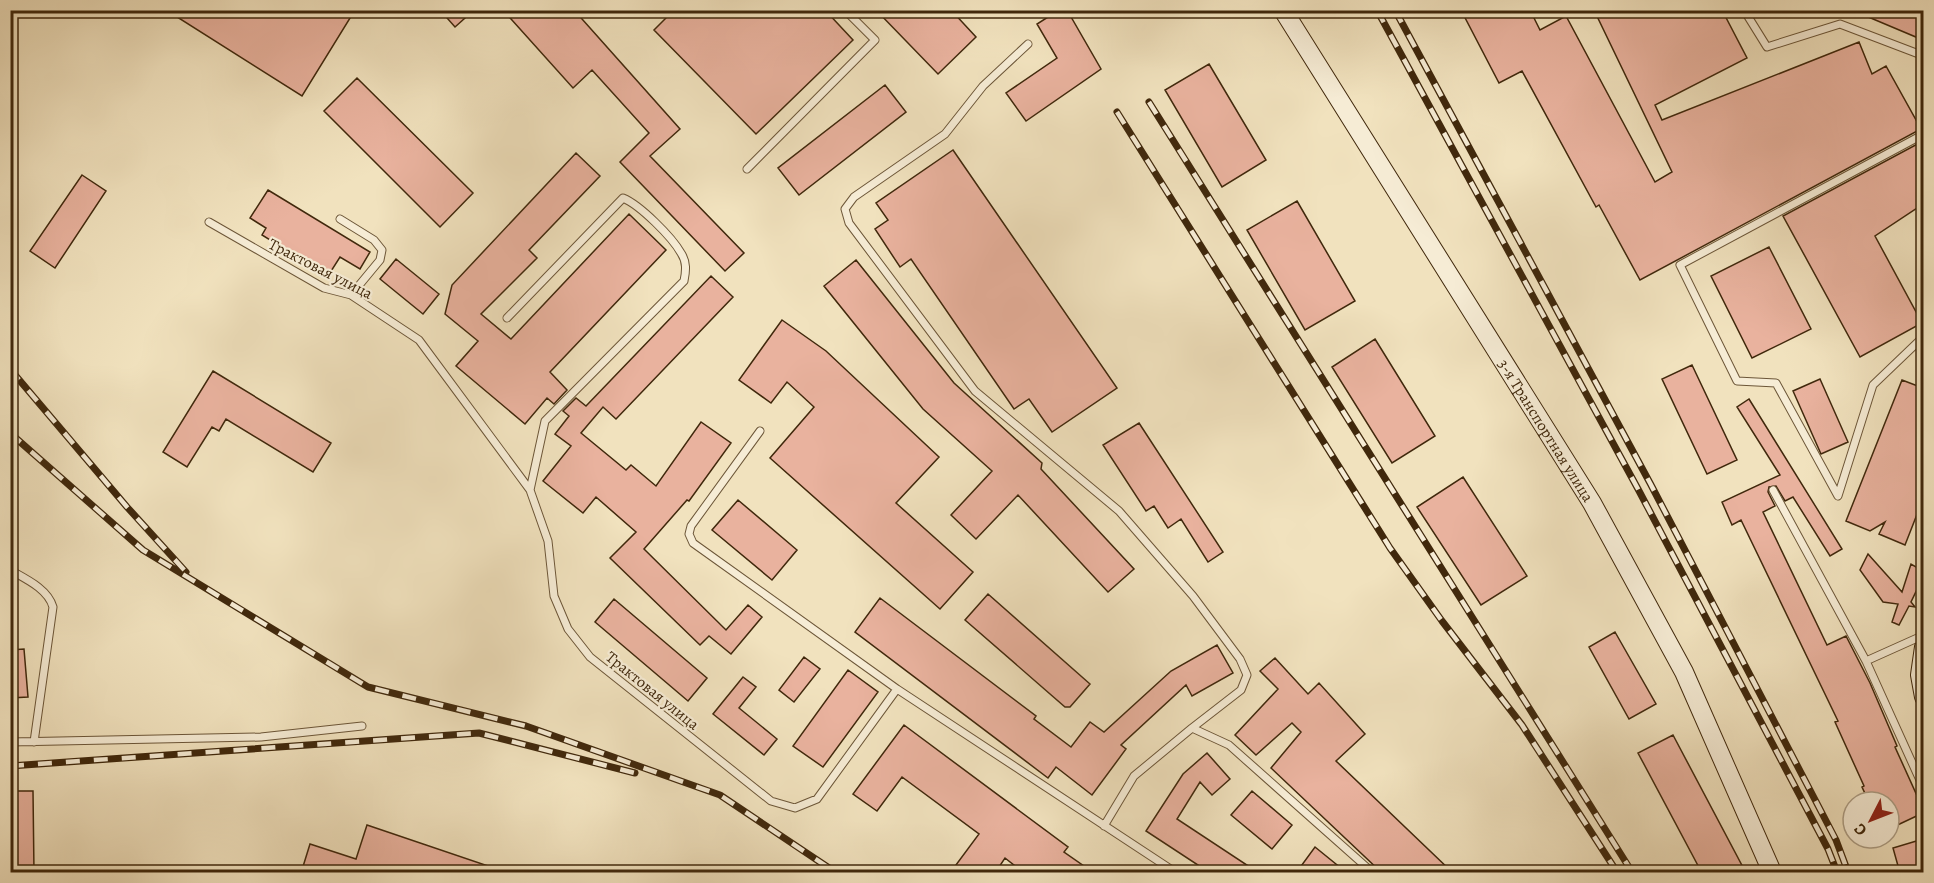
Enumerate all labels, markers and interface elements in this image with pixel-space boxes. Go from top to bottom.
street label: Трактовая улица [265,233,377,305]
street label: 3-я Транспортная улица [1492,355,1599,507]
street label: Трактовая улица [601,646,704,736]
north arrow [1841,790,1901,850]
text: С [1849,818,1872,840]

